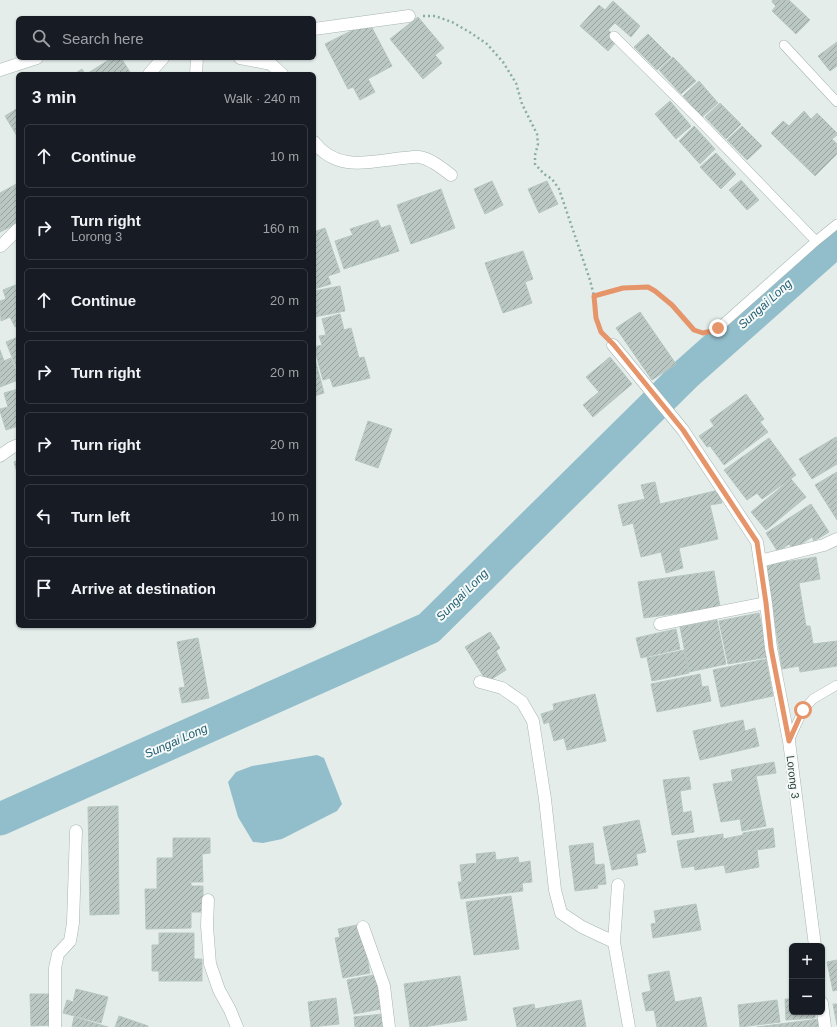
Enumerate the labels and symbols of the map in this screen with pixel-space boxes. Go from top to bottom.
water label: Sungai Long [735,276,795,332]
route end [709,319,727,337]
water label: Sungai Long [433,566,491,624]
route start [794,701,812,719]
water label: Sungai Long [142,721,210,761]
street label: Lorong 3 [784,755,802,799]

